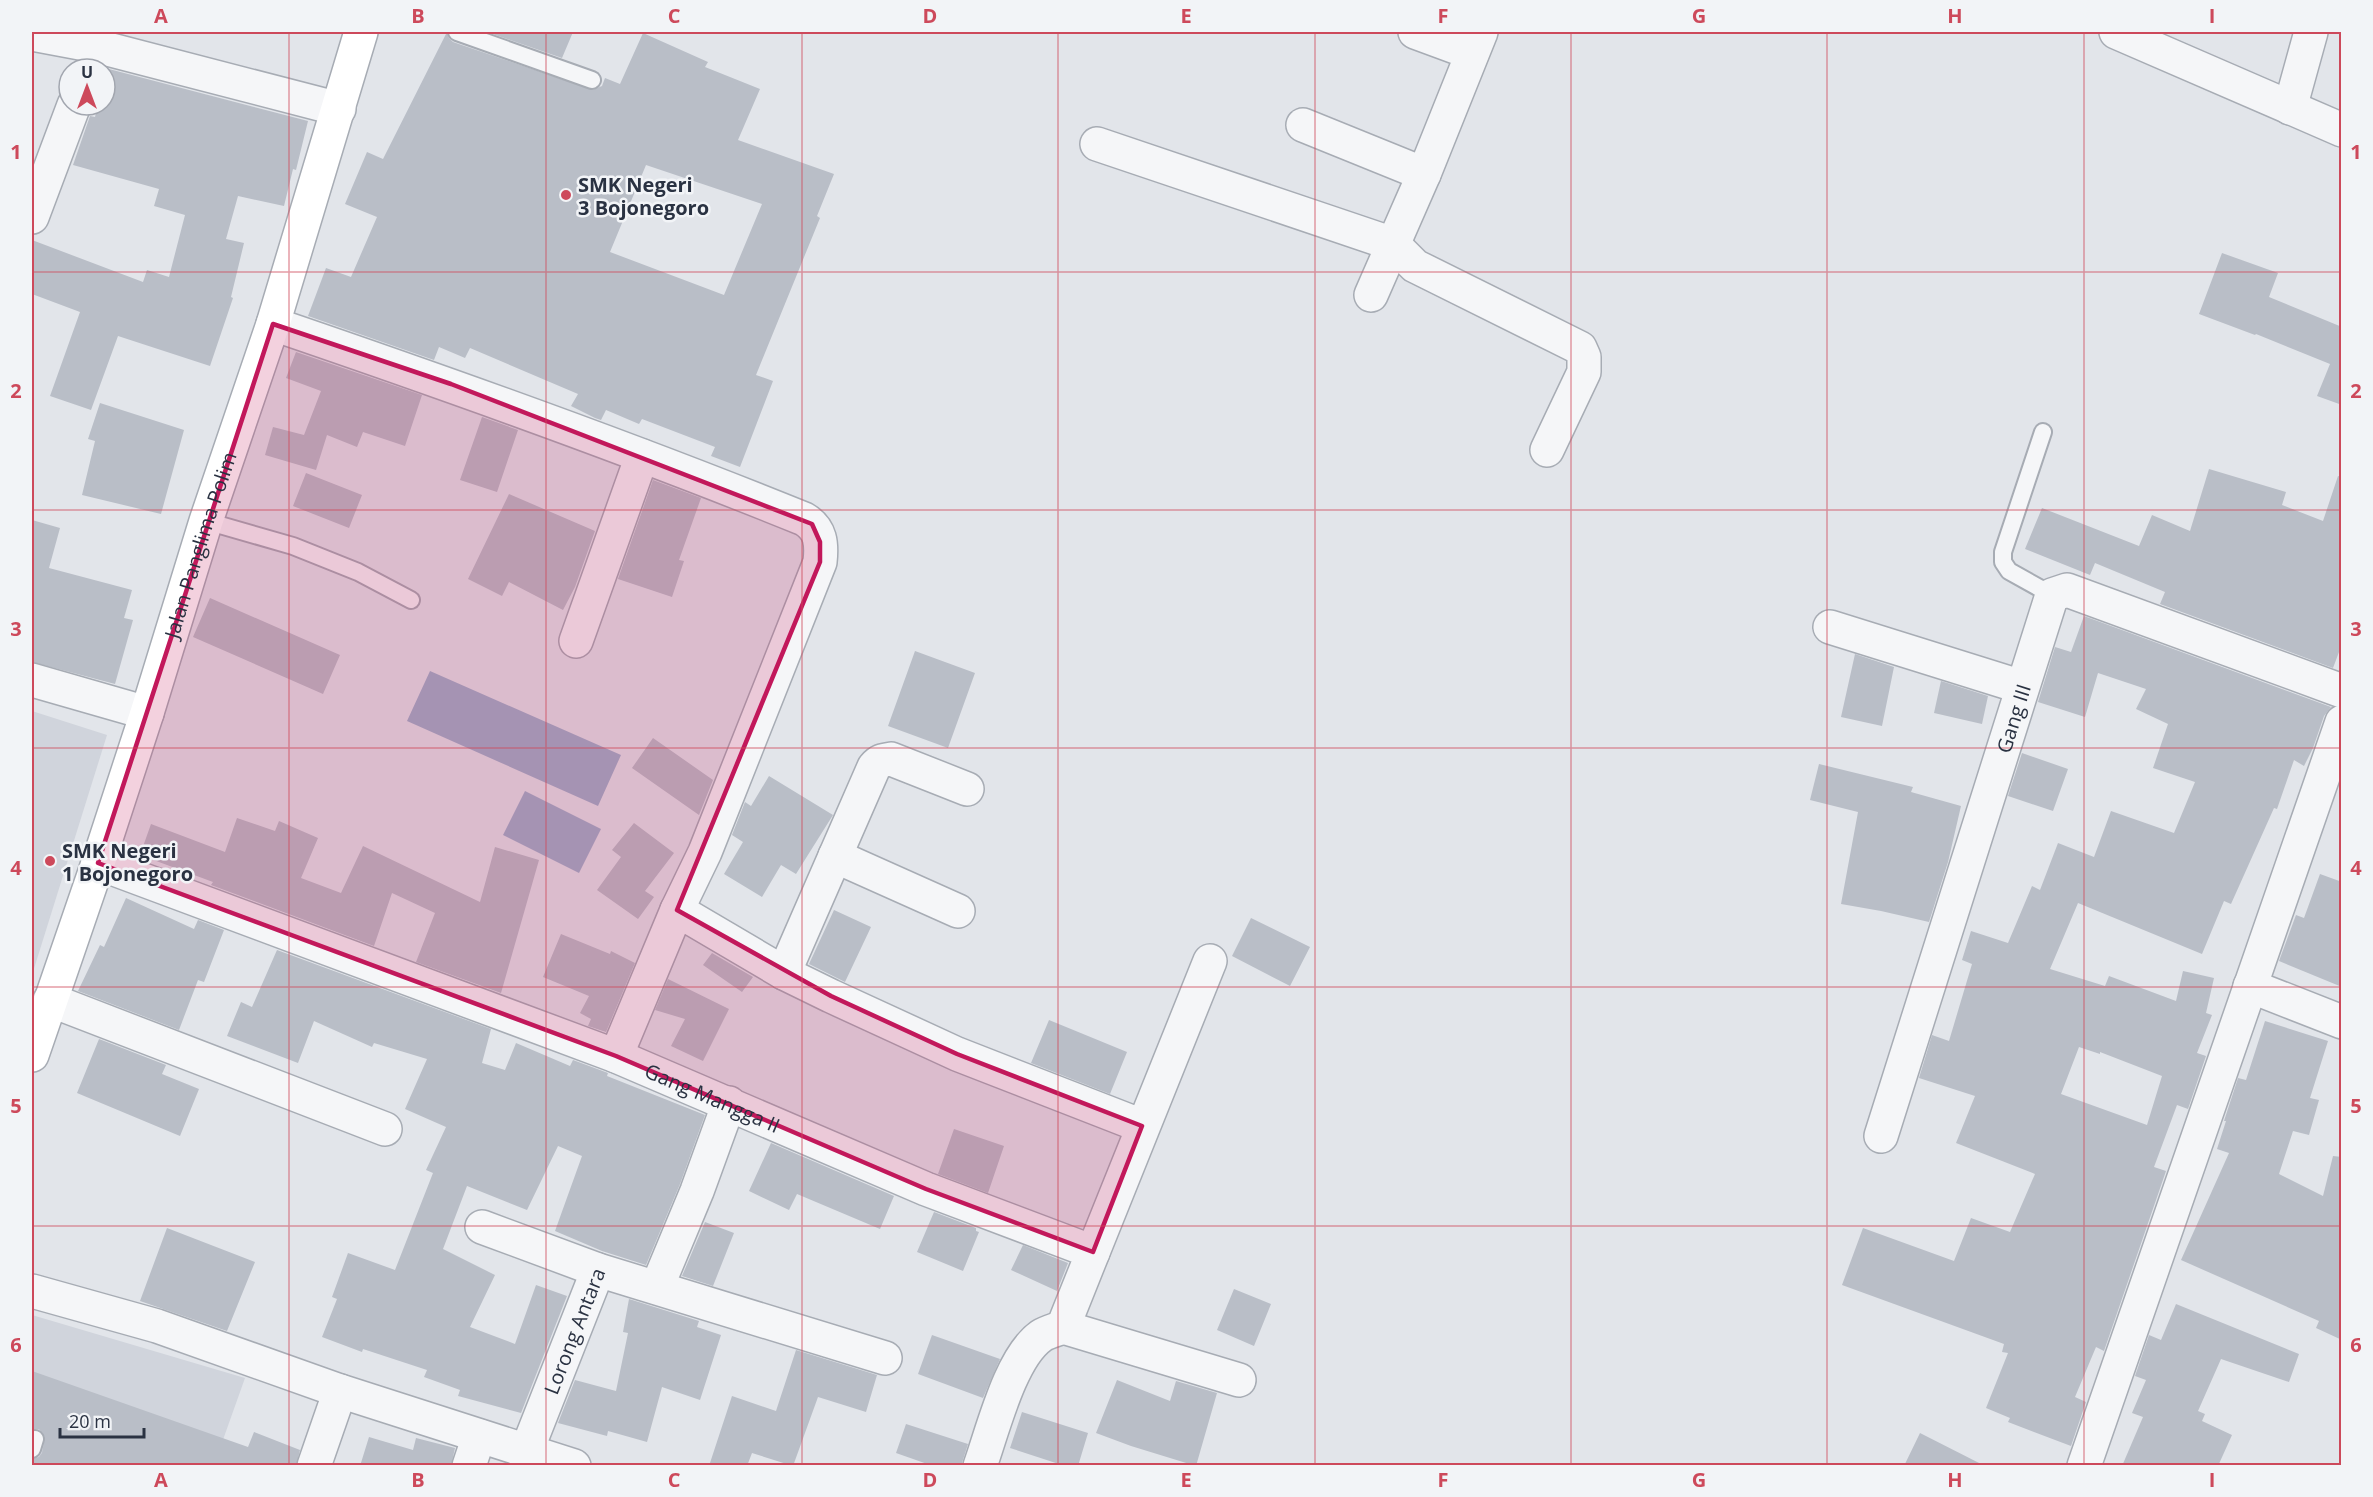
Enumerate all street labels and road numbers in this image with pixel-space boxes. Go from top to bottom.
street label: Jalan Panglima Polim [157,448,242,643]
street label: Gang III [1989,681,2037,756]
street label: Gang Mangga II [641,1057,784,1138]
street label: Lorong Antara [537,1264,611,1398]

